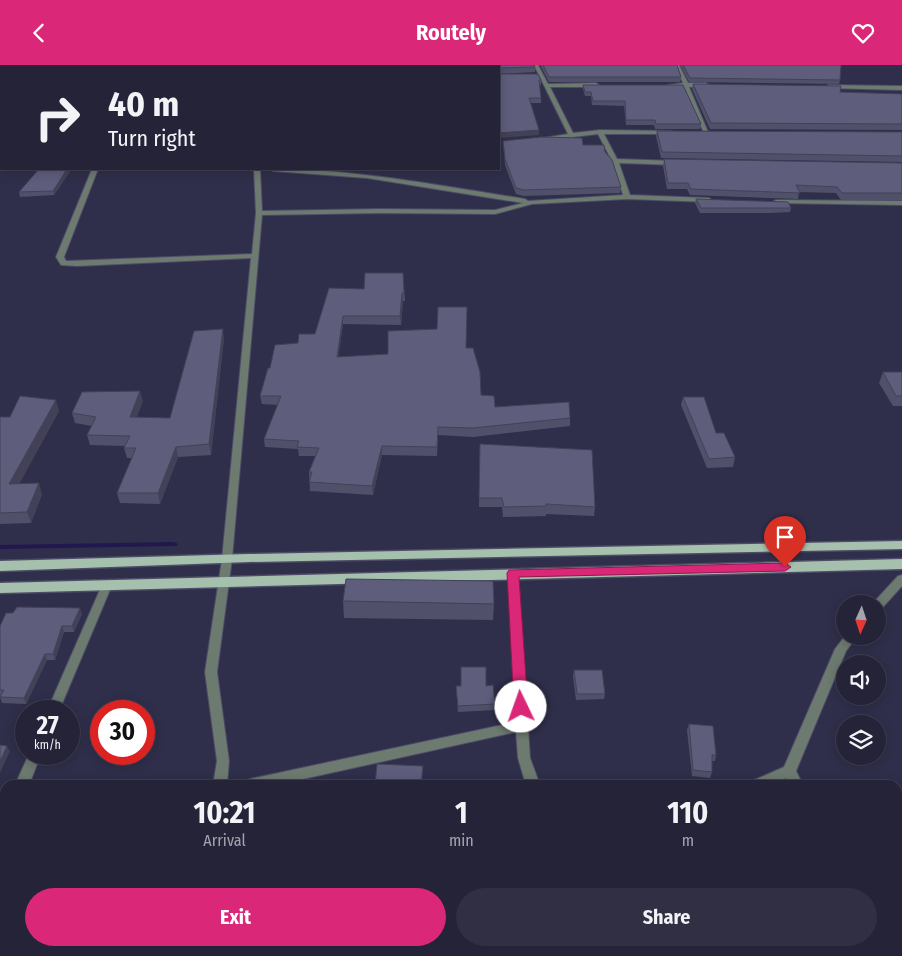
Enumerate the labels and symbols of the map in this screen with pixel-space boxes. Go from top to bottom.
pin [764,516,806,567]
north arrow [836,595,886,645]
position arrow [494,680,546,732]
speed limit sign: 30 [90,700,155,765]

